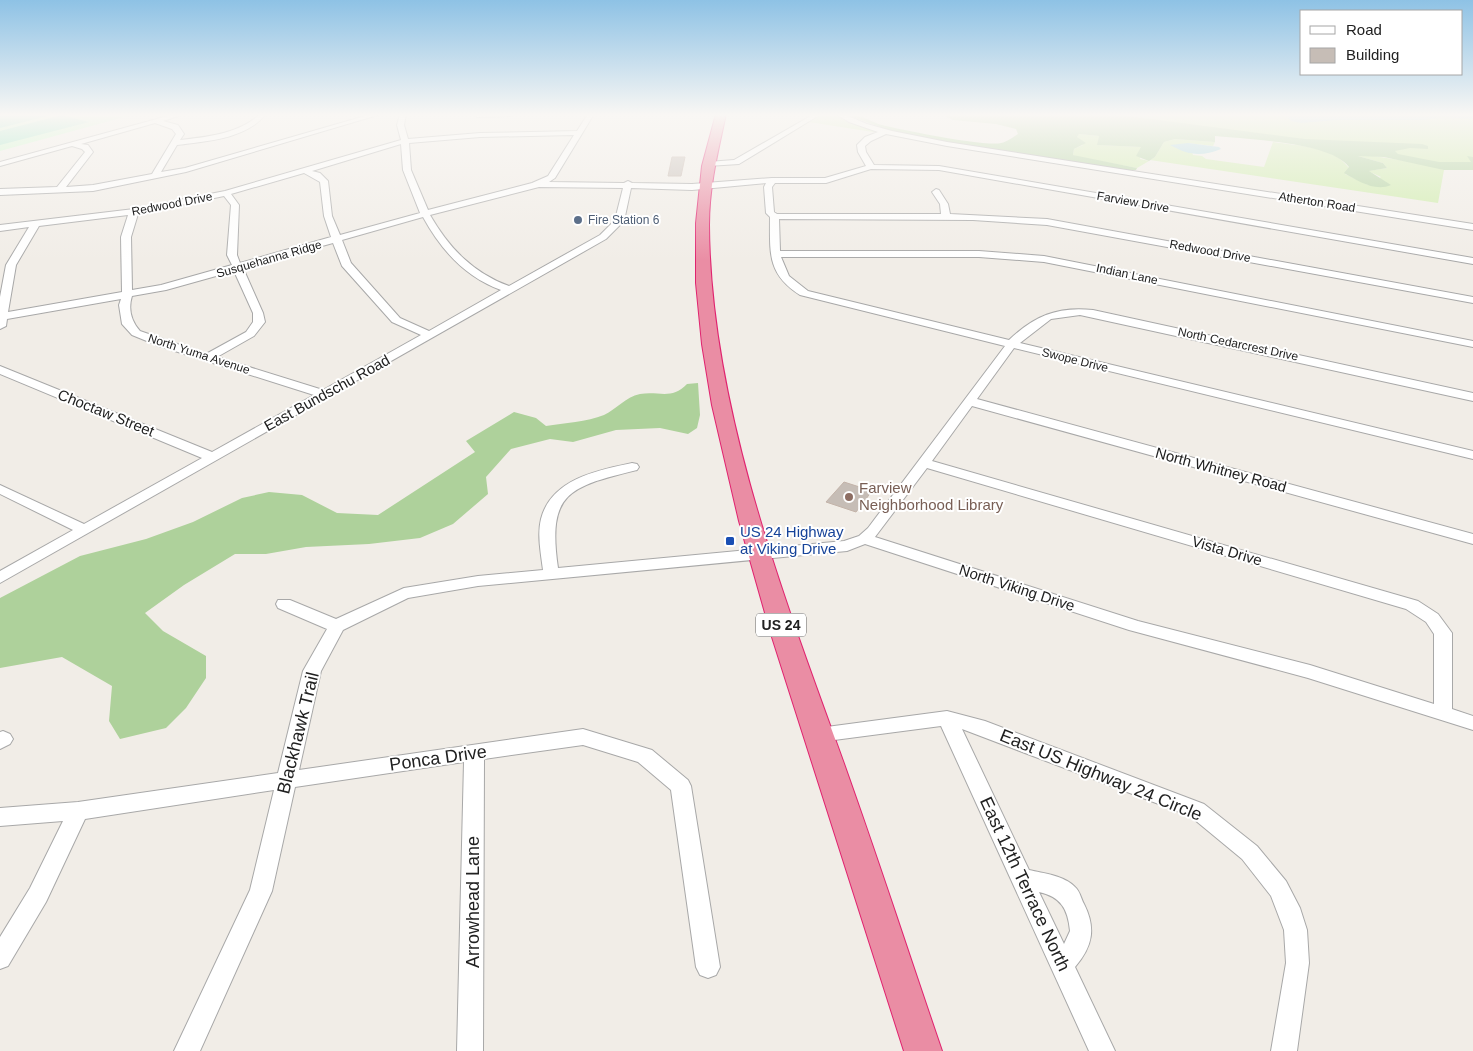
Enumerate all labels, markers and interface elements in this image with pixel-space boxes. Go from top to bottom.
legend [1300,10,1463,75]
text: Road [1346,21,1382,38]
text: Building [1346,46,1399,63]
street label: Redwood Drive [130,189,214,219]
street label: Farview Drive [1096,189,1171,215]
street label: Atherton Road [1278,189,1356,215]
place label: Fire Station 6 [588,213,660,227]
marker: Fire Station 6 [572,214,584,226]
street label: Susquehanna Ridge [215,237,324,281]
street label: Redwood Drive [1168,237,1252,265]
street label: Indian Lane [1095,261,1159,287]
street label: North Cedarcrest Drive [1177,324,1300,364]
street label: North Yuma Avenue [146,331,252,377]
street label: Swope Drive [1040,345,1110,375]
street label: East Bundschu Road [261,351,393,434]
street label: Choctaw Street [55,385,158,440]
street label: North Whitney Road [1154,444,1289,495]
place label: Farview Neighborhood Library [859,479,1004,513]
marker: Farview Neighborhood Library [843,491,855,503]
place label: US 24 Highway at Viking Drive [740,523,844,557]
street label: Vista Drive [1190,532,1264,569]
marker: US 24 Highway at Viking Drive [724,535,736,547]
street label: North Viking Drive [957,561,1077,614]
road number: US 24 [756,614,806,636]
street label: Blackhawk Trail [273,670,323,796]
street label: East US Highway 24 Circle [997,725,1205,825]
street label: Ponca Drive [388,741,488,775]
street label: East 12th Terrace North [976,794,1074,974]
street label: Arrowhead Lane [463,836,483,968]

